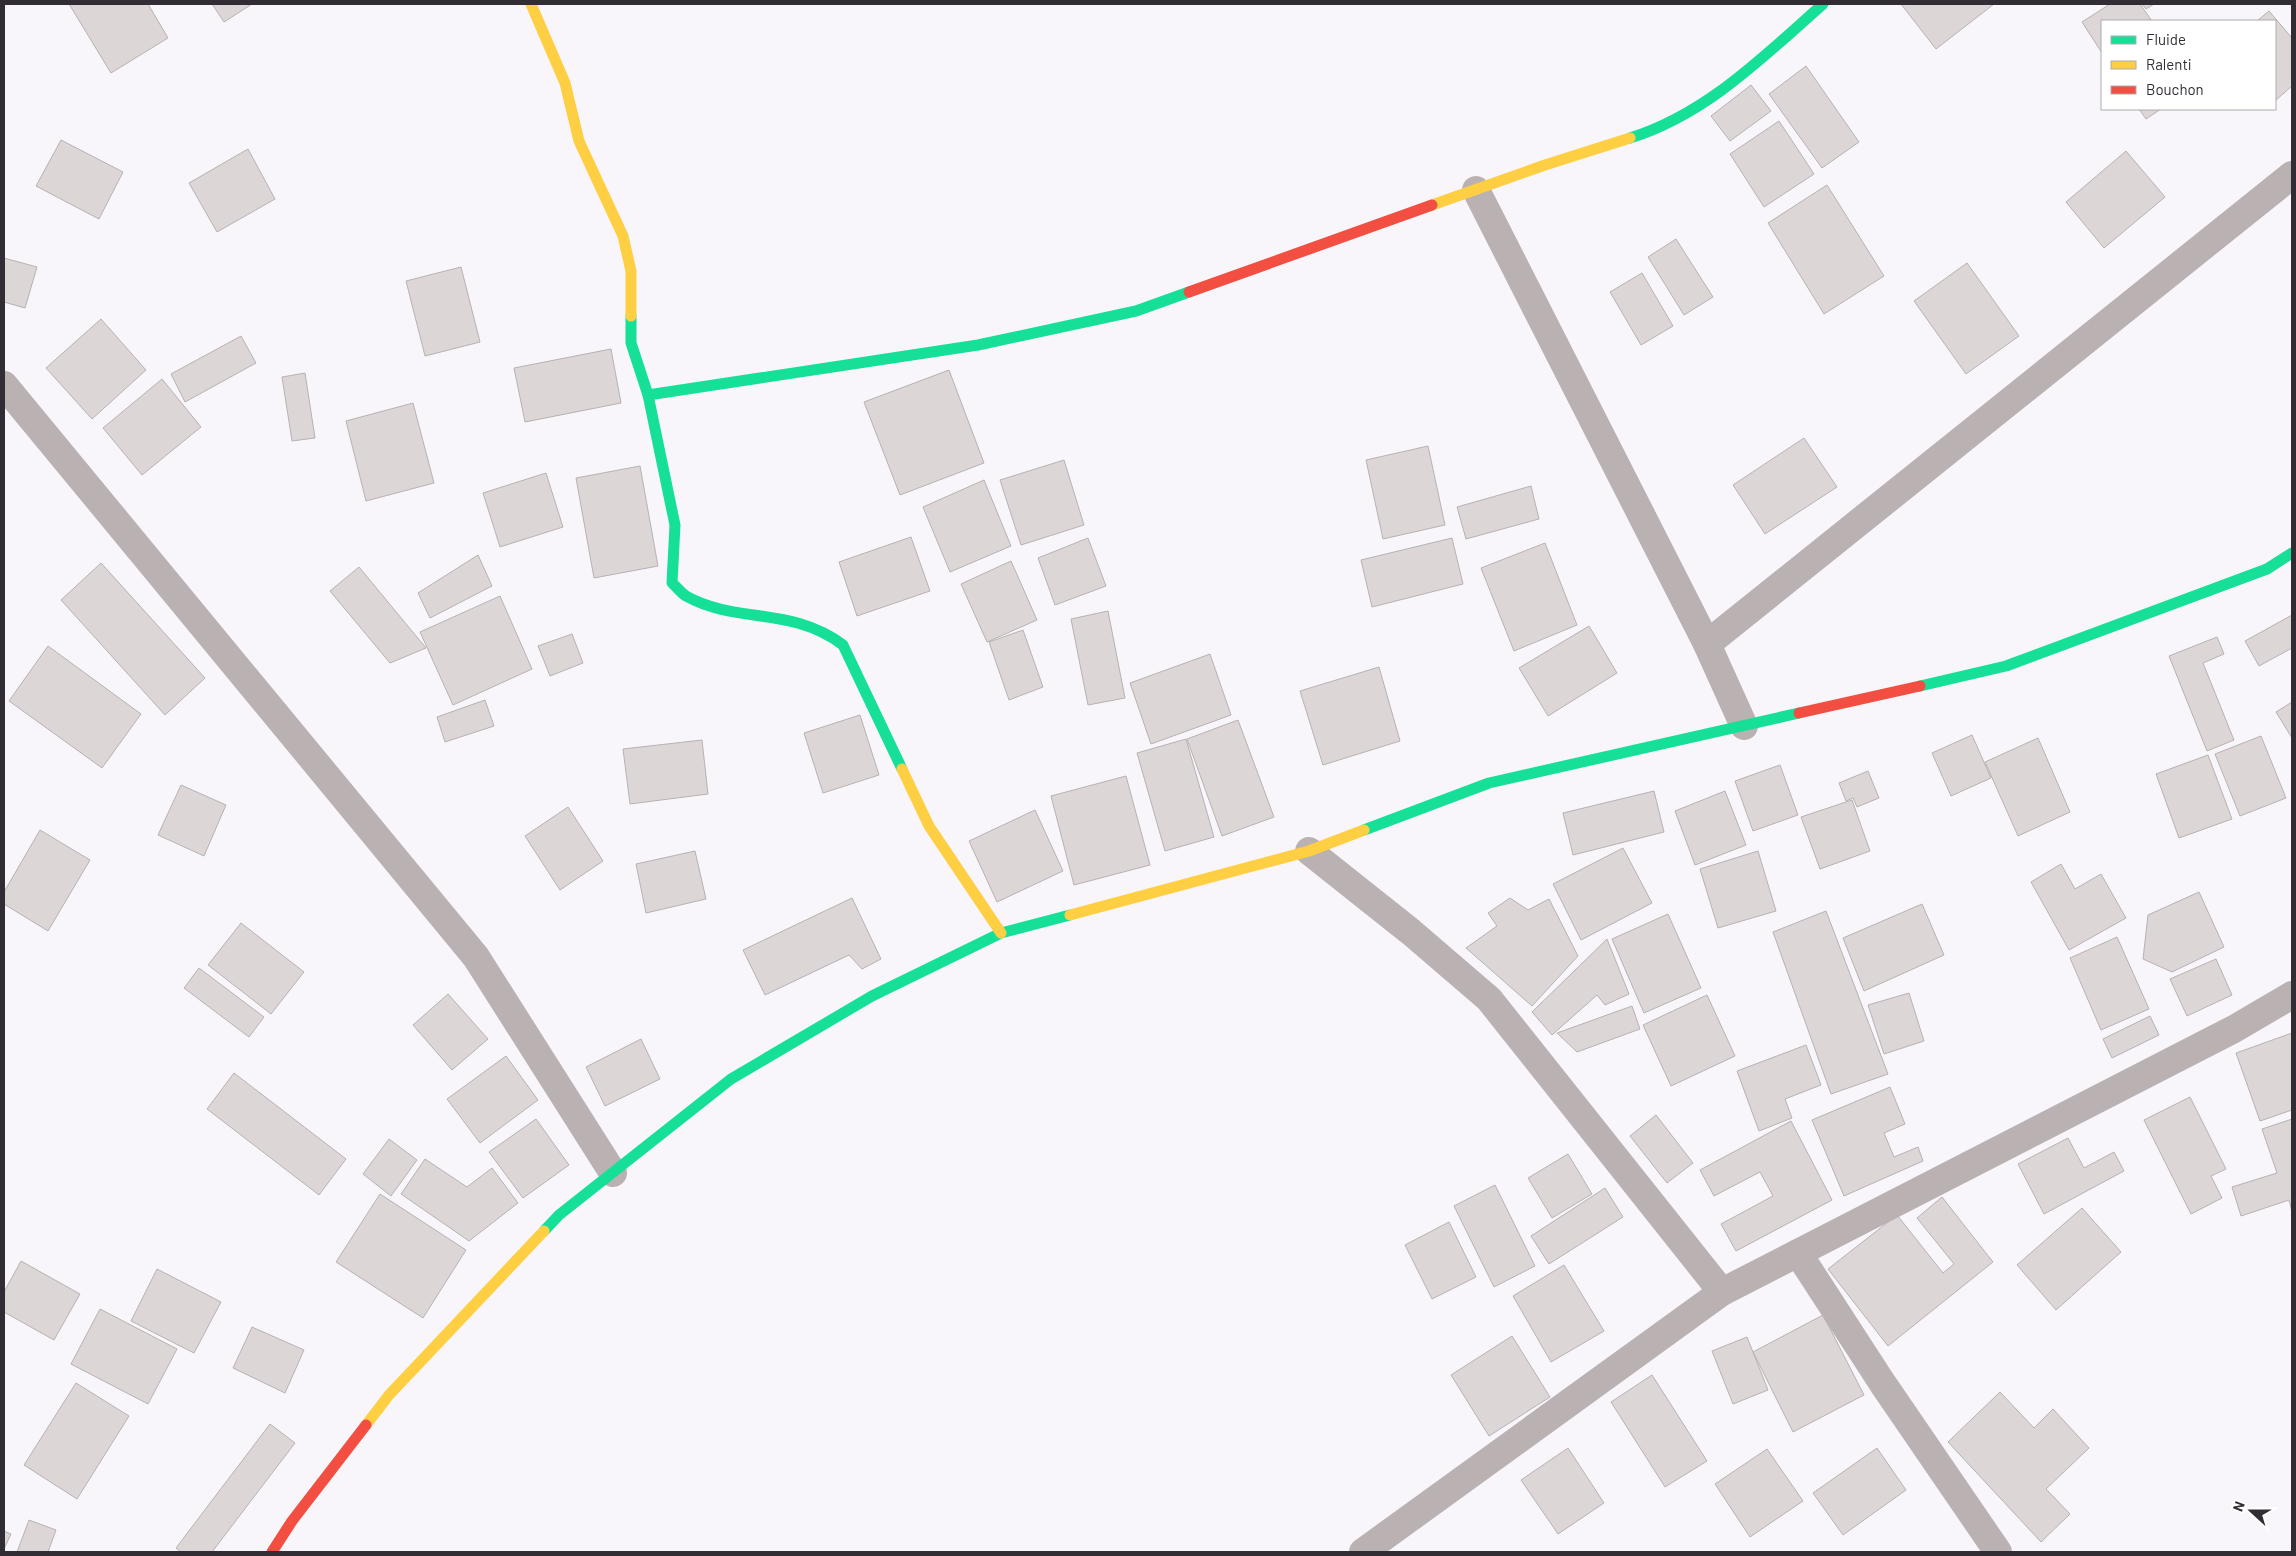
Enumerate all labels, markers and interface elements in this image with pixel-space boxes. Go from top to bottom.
legend [2101,20,2276,110]
text: Fluide [2146,30,2186,48]
text: Ralenti [2146,55,2192,73]
text: Bouchon [2146,80,2204,98]
north arrow [2226,1486,2276,1536]
text: N [2229,1499,2248,1514]

